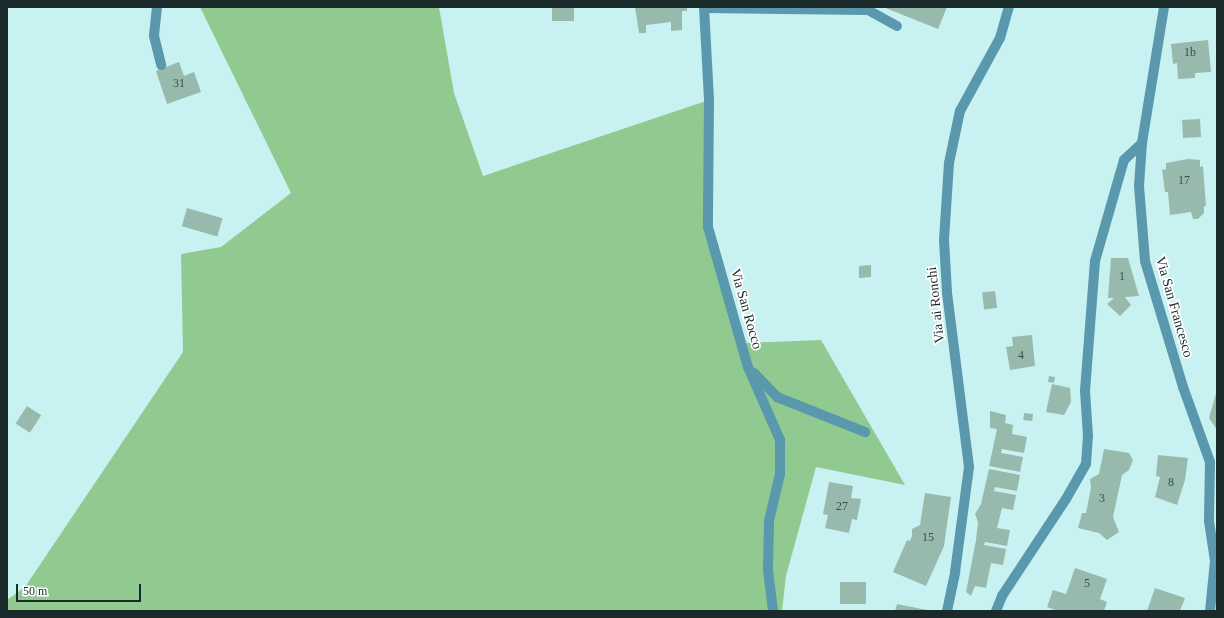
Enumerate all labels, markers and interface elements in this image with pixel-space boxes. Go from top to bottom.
house number: 1b [1184,46,1196,60]
house number: 31 [173,77,185,91]
house number: 17 [1178,174,1190,188]
street label: Via San Francesco [1152,255,1196,359]
street label: Via ai Ronchi [924,266,948,344]
street label: Via San Rocco [726,267,766,351]
house number: 1 [1119,270,1125,284]
house number: 4 [1018,349,1024,363]
house number: 8 [1168,476,1174,490]
house number: 3 [1099,492,1105,506]
house number: 27 [836,500,848,514]
house number: 15 [922,531,934,545]
scale bar [18,576,143,602]
house number: 5 [1084,577,1090,591]
text: 50 m [23,584,47,598]

